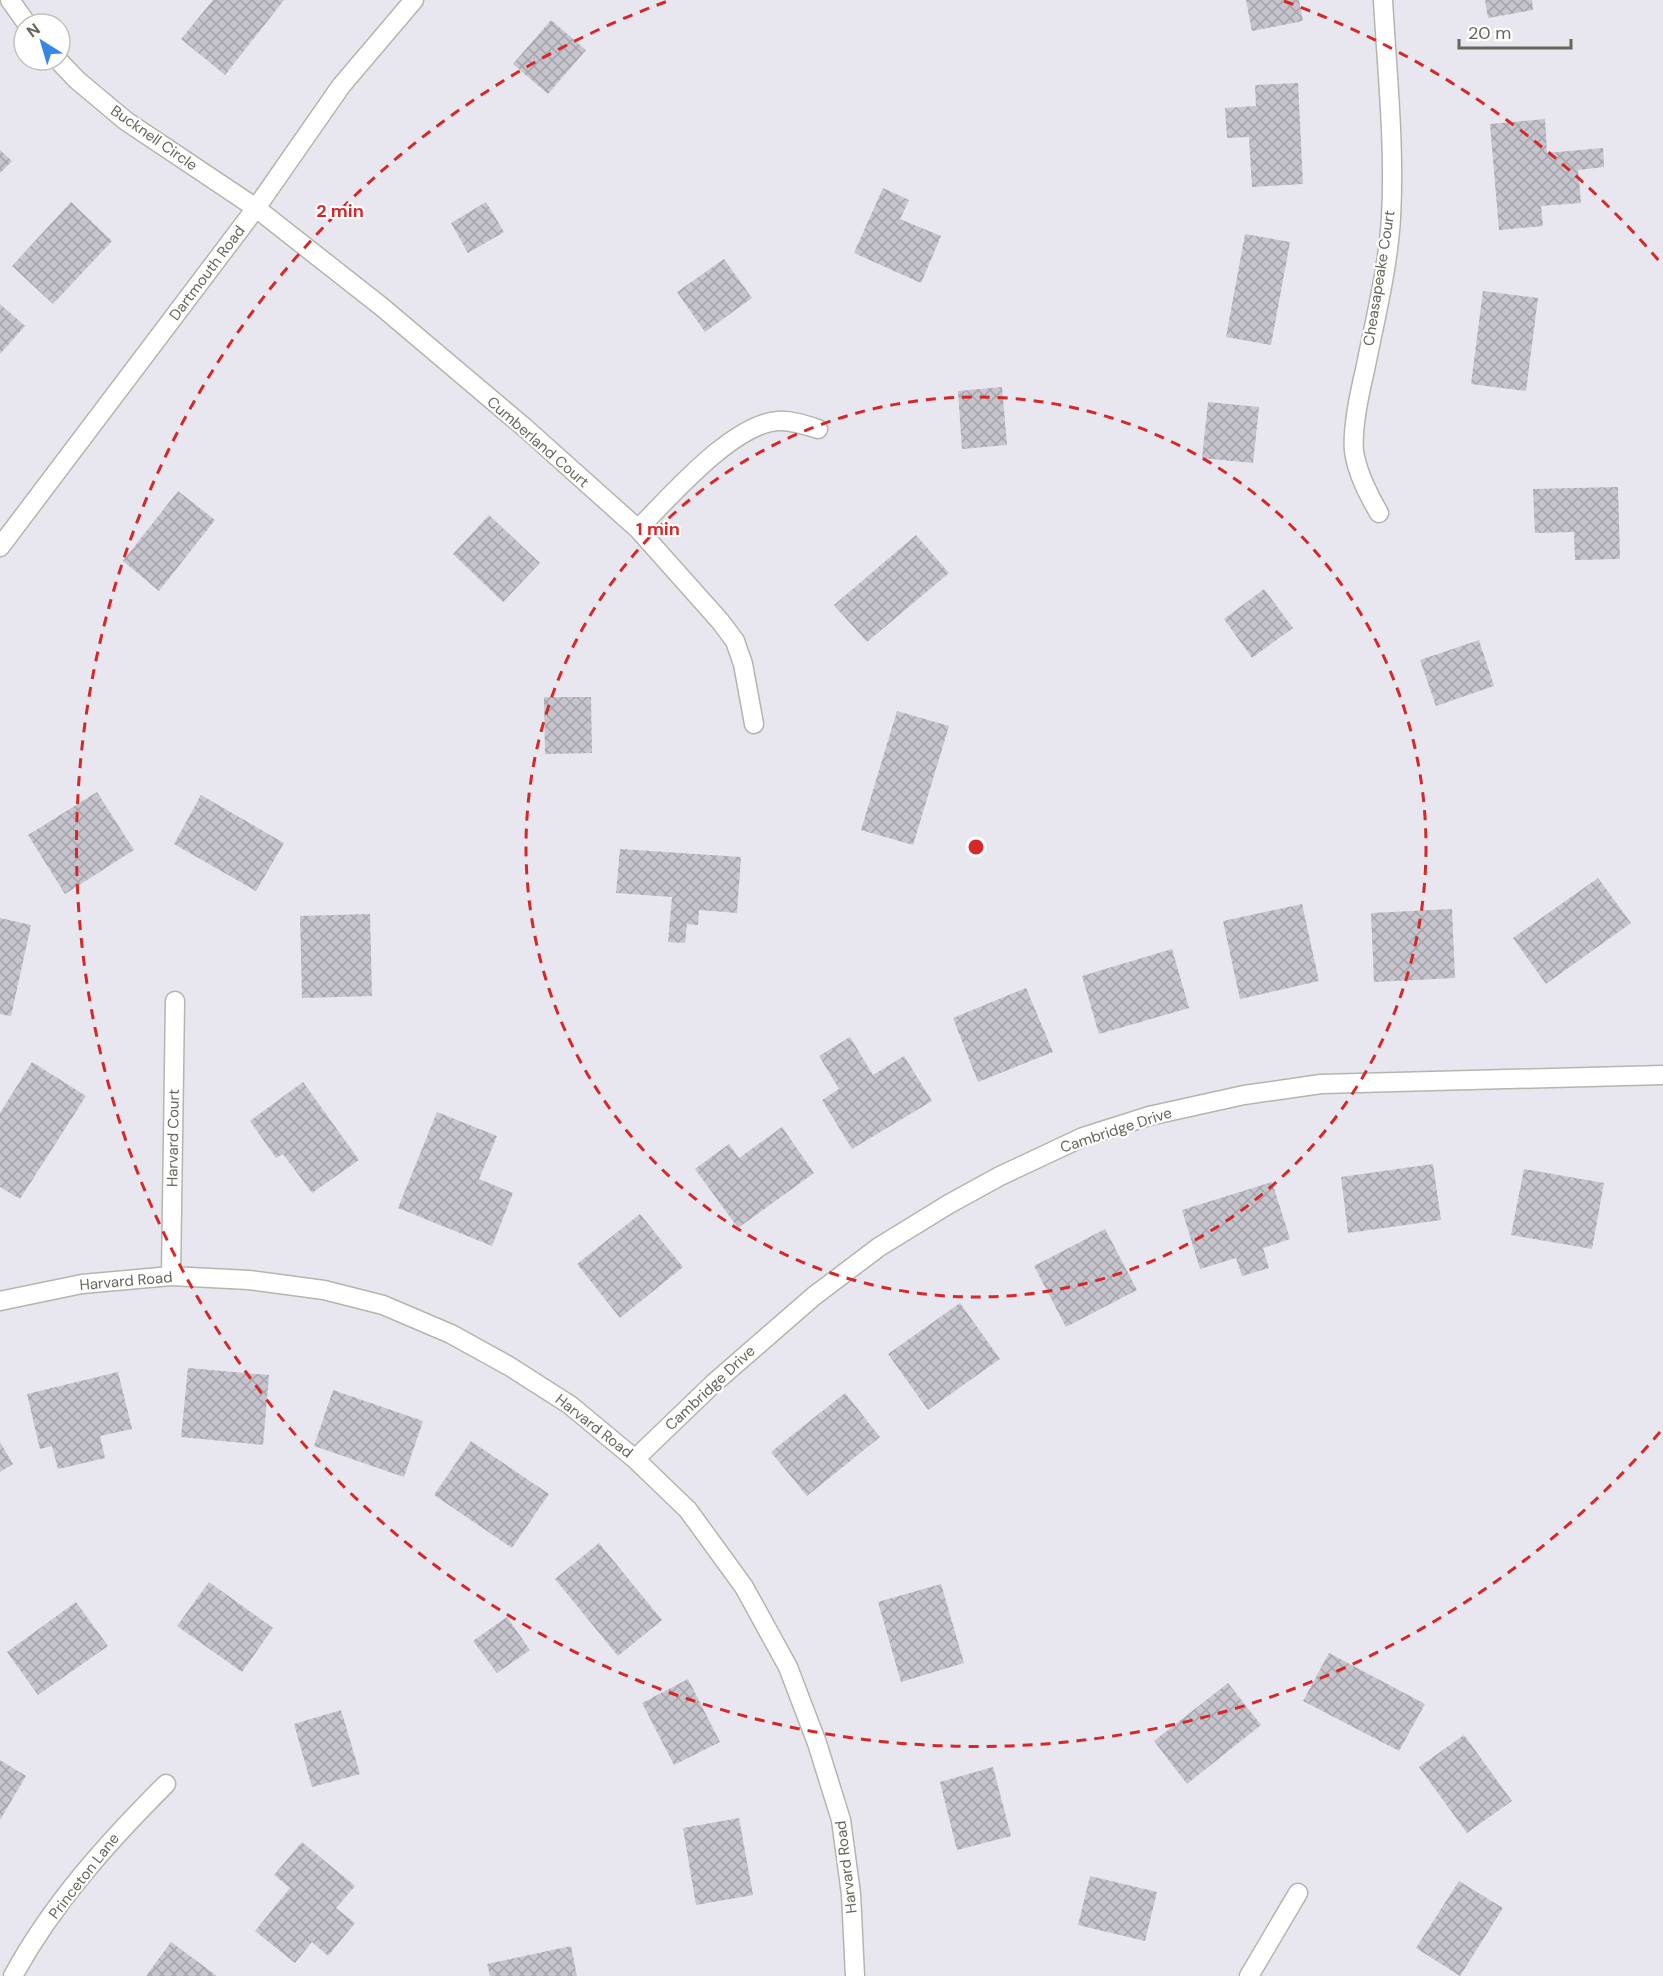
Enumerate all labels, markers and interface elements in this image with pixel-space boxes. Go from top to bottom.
north arrow [12,12,72,72]
scale bar [1459,12,1572,50]
text: N [22,19,44,42]
text: 20 m [1468,21,1511,45]
street label: Bucknell Circle [107,101,201,175]
text: 2 min [316,199,364,223]
street label: Cheasapeake Court [1358,209,1400,347]
street label: Dartmouth Road [165,221,249,325]
street label: Cumberland Court [483,392,593,492]
text: 1 min [636,517,680,541]
centre of rings [966,837,986,857]
street label: Harvard Court [162,1089,184,1187]
street label: Cambridge Drive [1058,1103,1174,1157]
street label: Harvard Road [79,1267,173,1295]
street label: Cambridge Drive [661,1341,759,1435]
street label: Harvard Road [551,1389,637,1463]
street label: Harvard Road [830,1820,862,1914]
street label: Princeton Lane [44,1829,124,1923]

